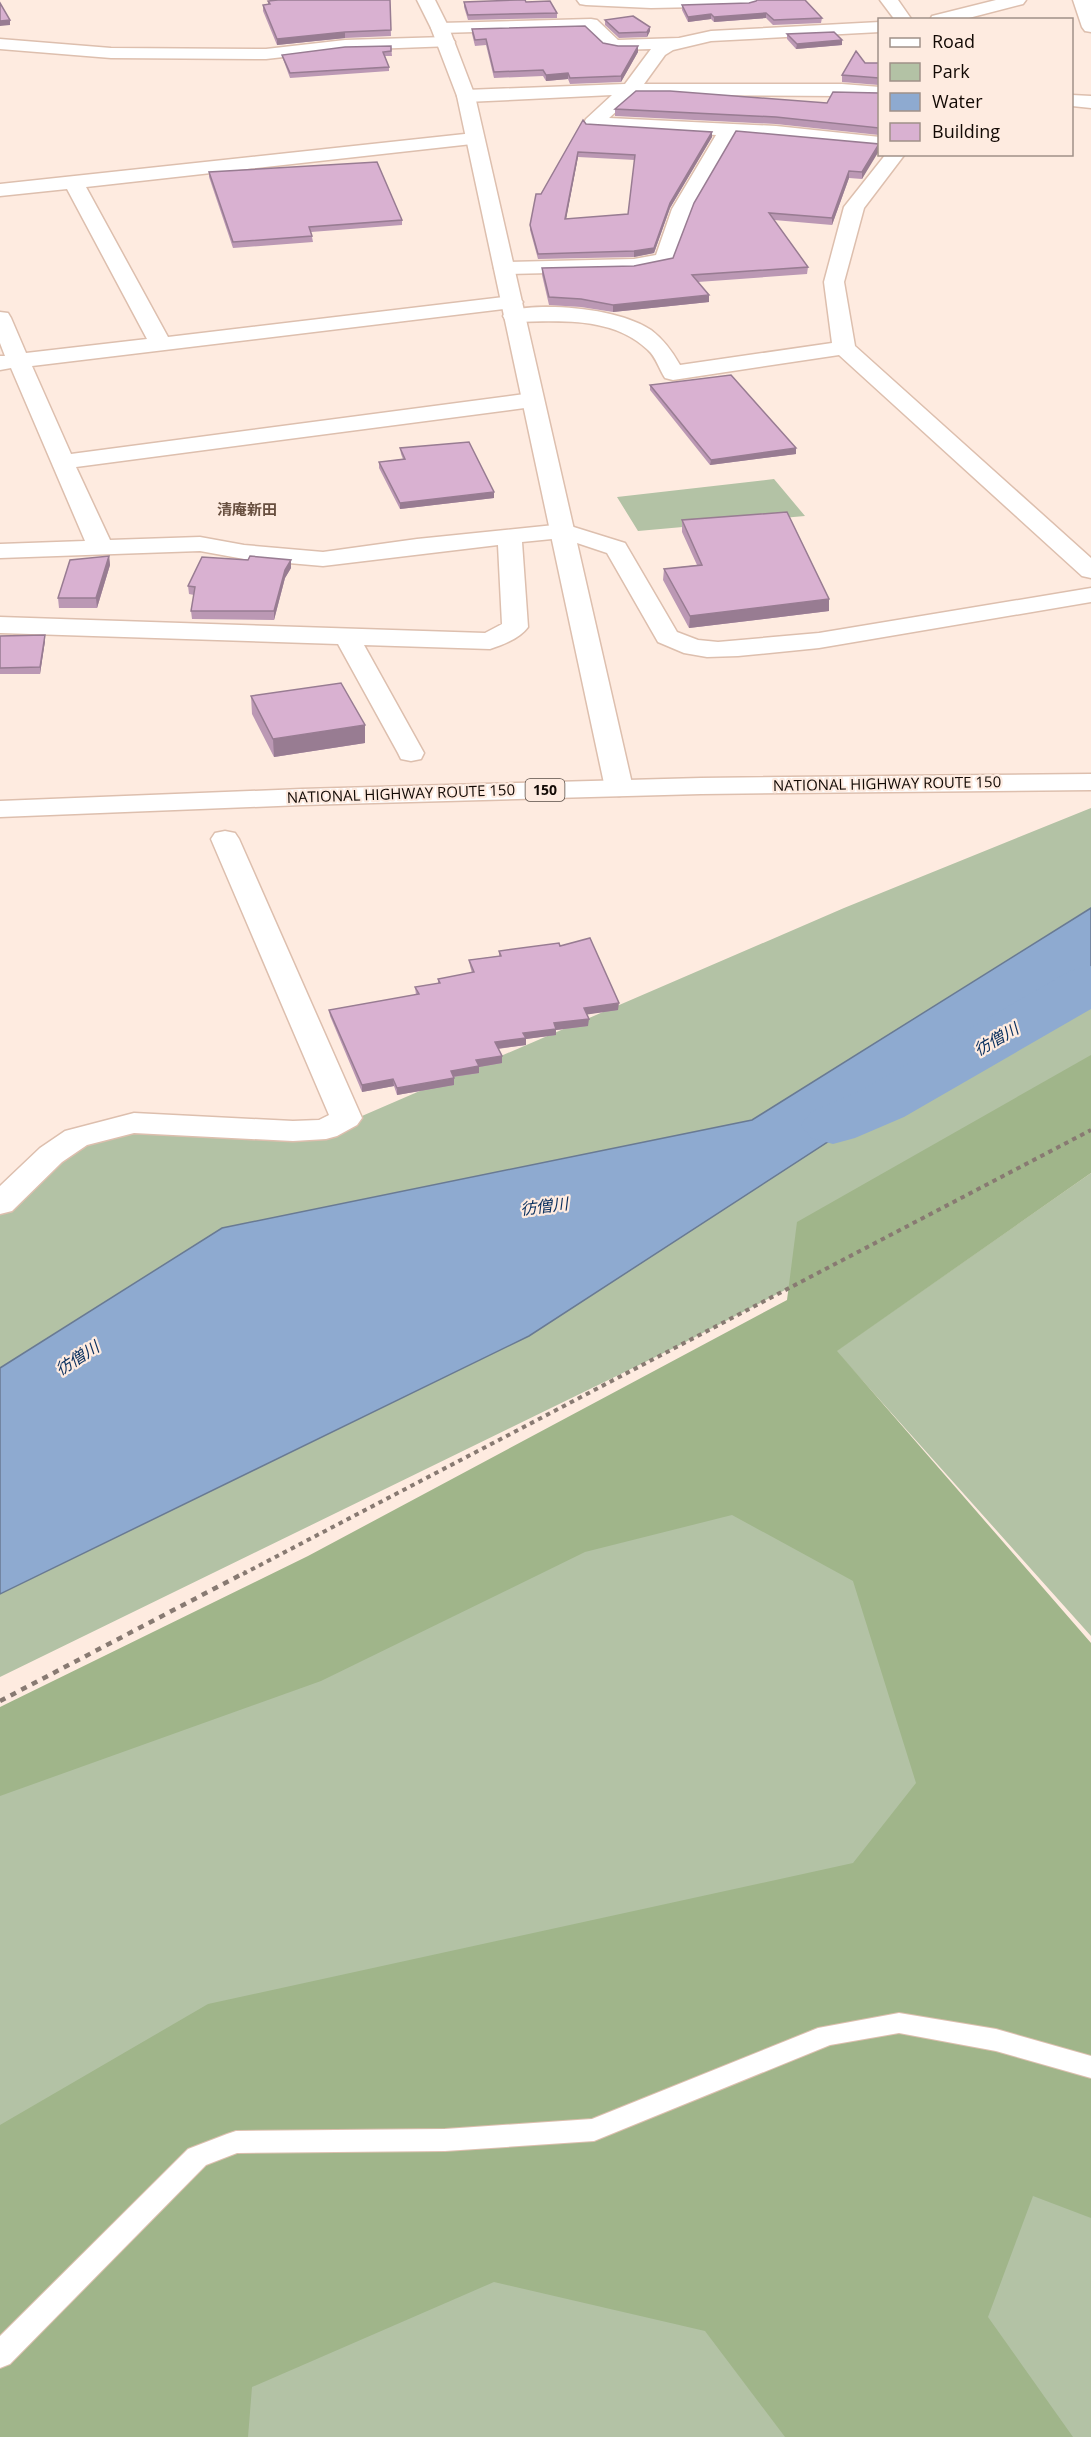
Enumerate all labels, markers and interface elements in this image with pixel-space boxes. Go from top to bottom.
legend [878,18,1073,156]
text: Road [932,29,975,53]
text: Park [932,59,970,83]
text: Water [932,89,983,113]
text: Building [932,119,1000,143]
district label: 清庵新田 [217,499,277,519]
street label: NATIONAL HIGHWAY ROUTE 150 [773,771,1001,795]
street label: NATIONAL HIGHWAY ROUTE 150 [287,779,515,807]
road number: 150 [526,779,564,801]
water label: 彷僧川 [970,1016,1024,1061]
water label: 彷僧川 [519,1192,571,1220]
water label: 彷僧川 [51,1335,105,1380]

